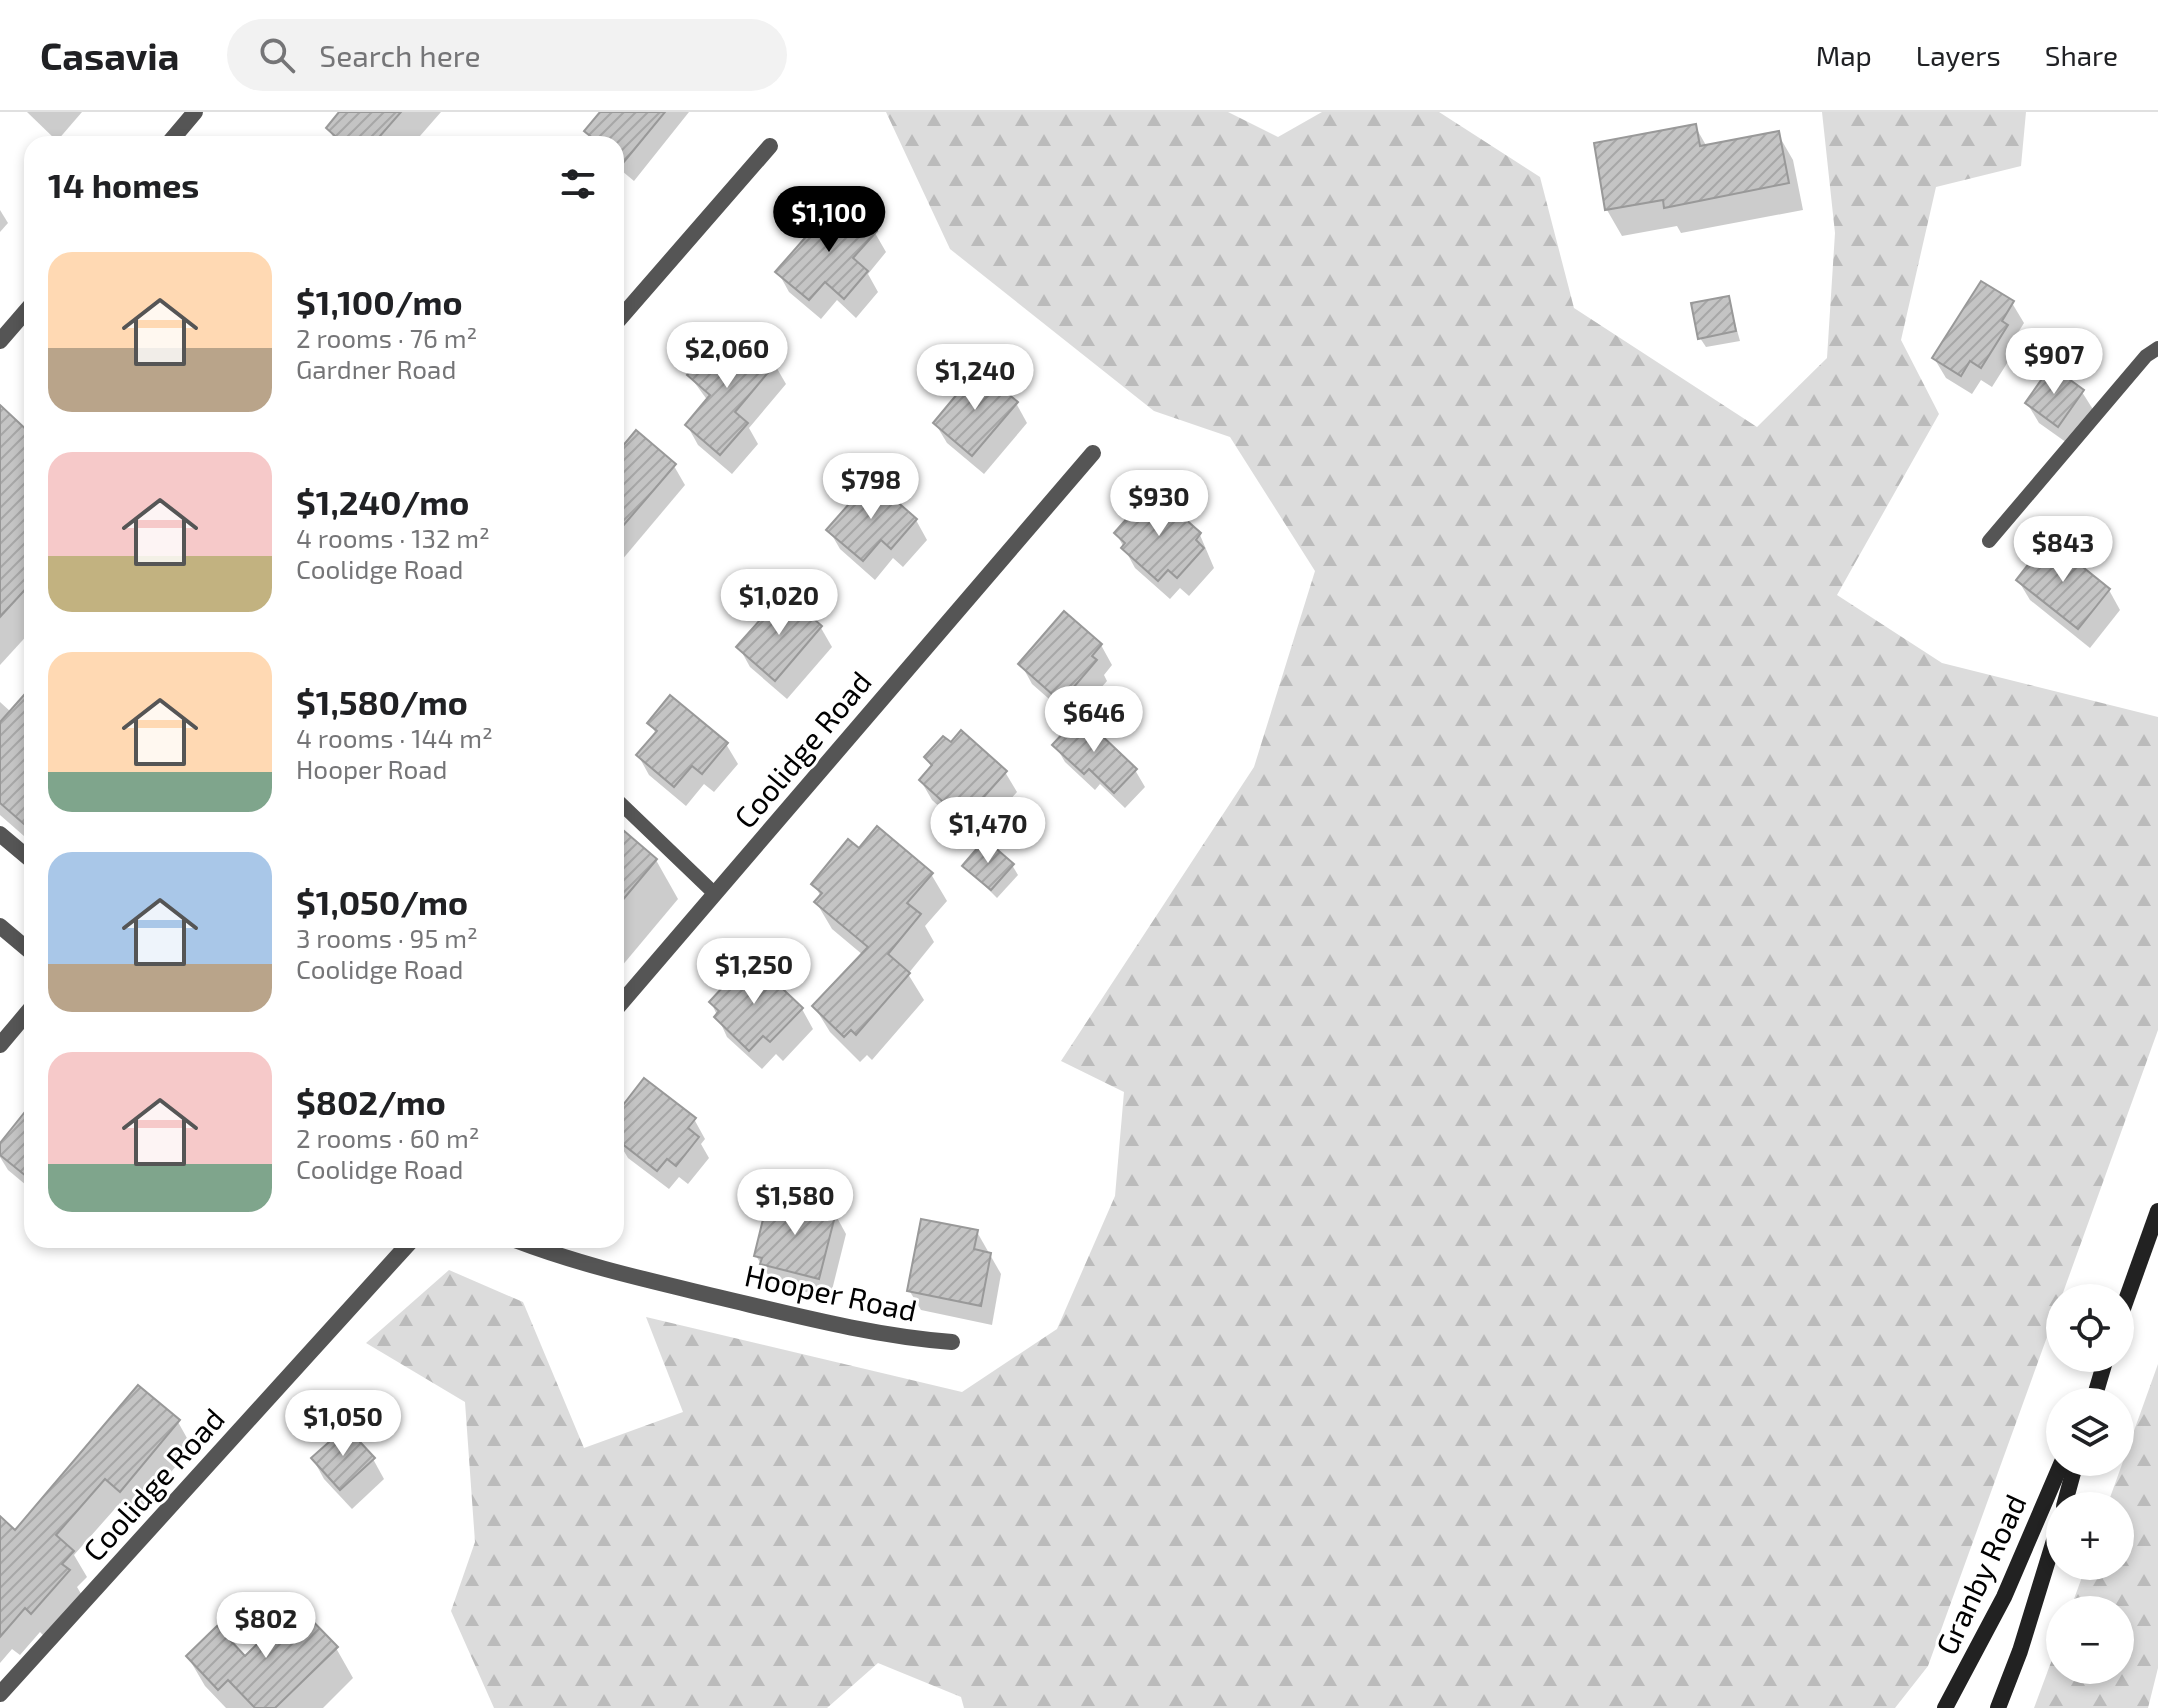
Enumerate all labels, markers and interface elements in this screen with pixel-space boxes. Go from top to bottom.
search box [227,19,787,91]
text: Casavia [40,32,179,78]
icon: search [255,33,299,77]
text: Search here [319,37,481,73]
text: Map [1816,38,1872,72]
text: Layers [1916,38,2001,72]
text: Share [2045,38,2118,72]
icon: filters [556,162,600,206]
text: 14 homes [48,164,199,205]
pin: $1,100 [764,186,894,254]
text: $1,100 [791,196,867,227]
text: $1,100/mo [296,281,462,322]
icon: home [112,284,208,380]
text: 2 rooms · 76 m² [296,322,477,353]
pin: $2,060 [662,322,792,390]
pin: $907 [2007,328,2101,396]
text: $2,060 [685,332,769,363]
text: $907 [2024,338,2084,369]
pin: $1,240 [910,344,1040,412]
text: Gardner Road [296,353,456,384]
text: $1,240 [935,354,1015,385]
pin: $798 [824,453,918,521]
text: $798 [841,463,901,494]
pin: $930 [1112,470,1206,538]
text: $930 [1128,480,1190,511]
text: $1,240/mo [296,481,469,522]
icon: home [112,484,208,580]
pin: $843 [2016,516,2110,584]
text: 4 rooms · 132 m² [296,522,490,553]
text: $843 [2032,526,2094,557]
text: Coolidge Road [296,553,463,584]
pin: $1,020 [714,569,844,637]
text: $1,020 [739,579,819,610]
street label: Coolidge Road [726,663,878,835]
text: $1,580/mo [296,681,468,722]
icon: home [112,684,208,780]
pin: $646 [1047,686,1141,754]
text: $646 [1063,696,1125,727]
text: 4 rooms · 144 m² [296,722,493,753]
text: Hooper Road [296,753,448,784]
pin: $1,470 [923,797,1053,865]
text: $1,470 [948,807,1028,838]
text: $1,050/mo [296,881,468,922]
icon: home [112,884,208,980]
text: 3 rooms · 95 m² [296,922,478,953]
pin: $1,250 [689,938,819,1006]
text: $1,250 [715,948,793,979]
text: Coolidge Road [296,953,463,984]
text: $802/mo [296,1081,446,1122]
icon: home [112,1084,208,1180]
text: 2 rooms · 60 m² [296,1122,480,1153]
text: Coolidge Road [296,1153,463,1184]
pin: $1,580 [730,1169,860,1237]
text: $1,580 [755,1179,835,1210]
street label: Hooper Road [742,1256,920,1328]
map controls [2046,1284,2134,1684]
button: locate [2046,1284,2134,1372]
button: layers [2046,1388,2134,1476]
pin: $1,050 [278,1390,408,1458]
street label: Coolidge Road [75,1400,231,1568]
text: $1,050 [303,1400,383,1431]
street label: Granby Road [1927,1488,2033,1660]
button: + [2046,1492,2134,1580]
pin: $802 [219,1592,313,1660]
button: − [2046,1596,2134,1684]
text: $802 [235,1602,297,1633]

